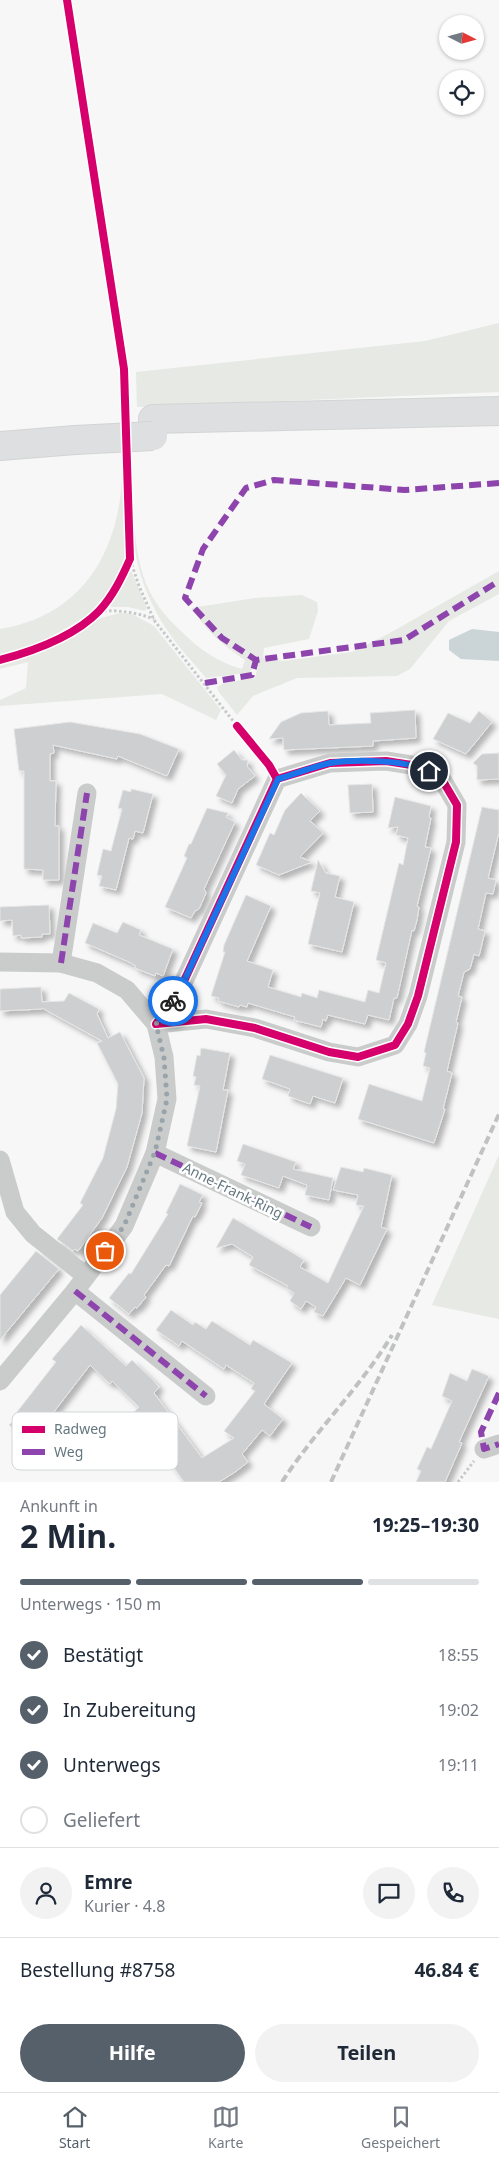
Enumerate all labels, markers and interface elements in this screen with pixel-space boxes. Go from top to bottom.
north arrow [439,15,484,60]
map controls [439,15,484,115]
button: locate [439,70,484,115]
pin [408,750,450,792]
icon: home [415,757,443,785]
courier [148,976,198,1026]
icon: bike [159,987,187,1015]
street label: Anne-Frank-Ring [180,1157,286,1223]
pin [84,1230,126,1272]
icon: bag [91,1237,119,1265]
legend [12,1412,178,1470]
text: Radweg [54,1419,107,1438]
text: Weg [54,1442,83,1461]
text: Ankunft in [20,1495,98,1517]
text: 19:25–19:30 [372,1512,479,1538]
text: 2 Min. [20,1514,116,1557]
text: Unterwegs · 150 m [20,1593,161,1615]
icon: check [20,1641,48,1669]
text: Bestätigt [63,1642,143,1668]
text: 18:55 [438,1644,479,1666]
icon: check [20,1696,48,1724]
text: In Zubereitung [63,1697,196,1723]
text: 19:02 [438,1699,479,1721]
icon: check [20,1751,48,1779]
text: Unterwegs [63,1752,161,1778]
text: 19:11 [438,1754,479,1776]
text: Geliefert [63,1807,140,1833]
button: person [20,1867,72,1919]
button: chat [363,1867,415,1919]
button: phone [427,1867,479,1919]
text: Emre [84,1869,133,1895]
text: Kurier · 4.8 [84,1895,165,1917]
text: Bestellung #8758 [20,1957,175,1983]
text: 46.84 € [414,1957,479,1983]
button: Hilfe [20,2024,245,2082]
button: Teilen [255,2024,479,2082]
tab: Start [59,2103,90,2152]
tab: Karte [208,2103,243,2152]
tab: Gespeichert [361,2103,440,2152]

